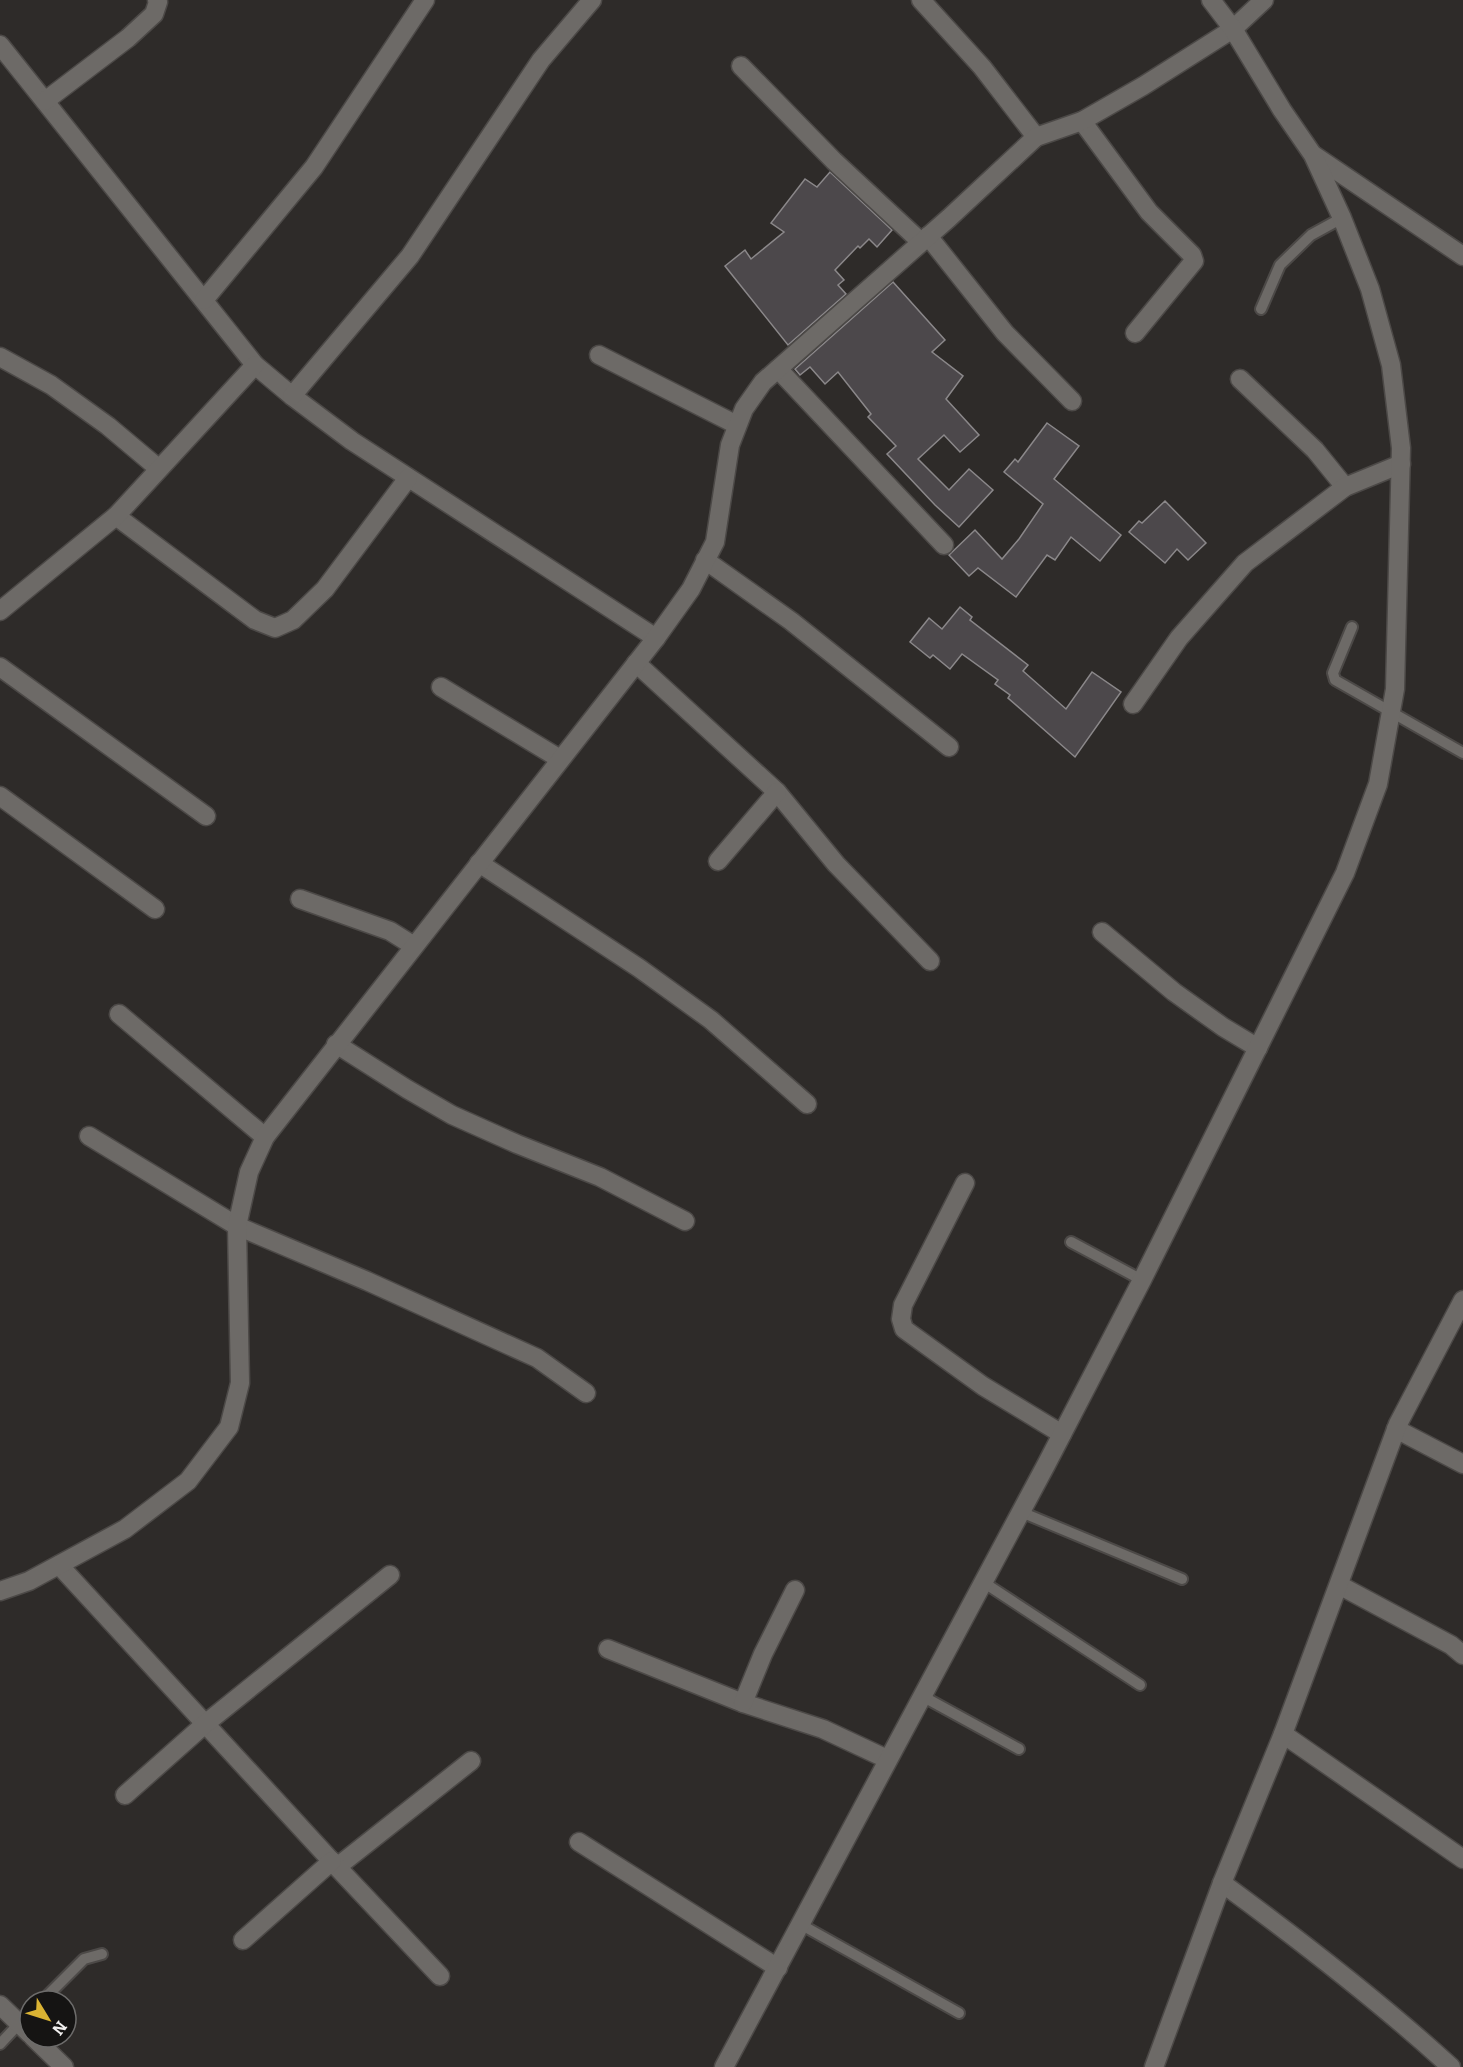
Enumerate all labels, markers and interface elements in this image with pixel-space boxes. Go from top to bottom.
north arrow [18,1989,78,2049]
text: N [48,2017,71,2039]

